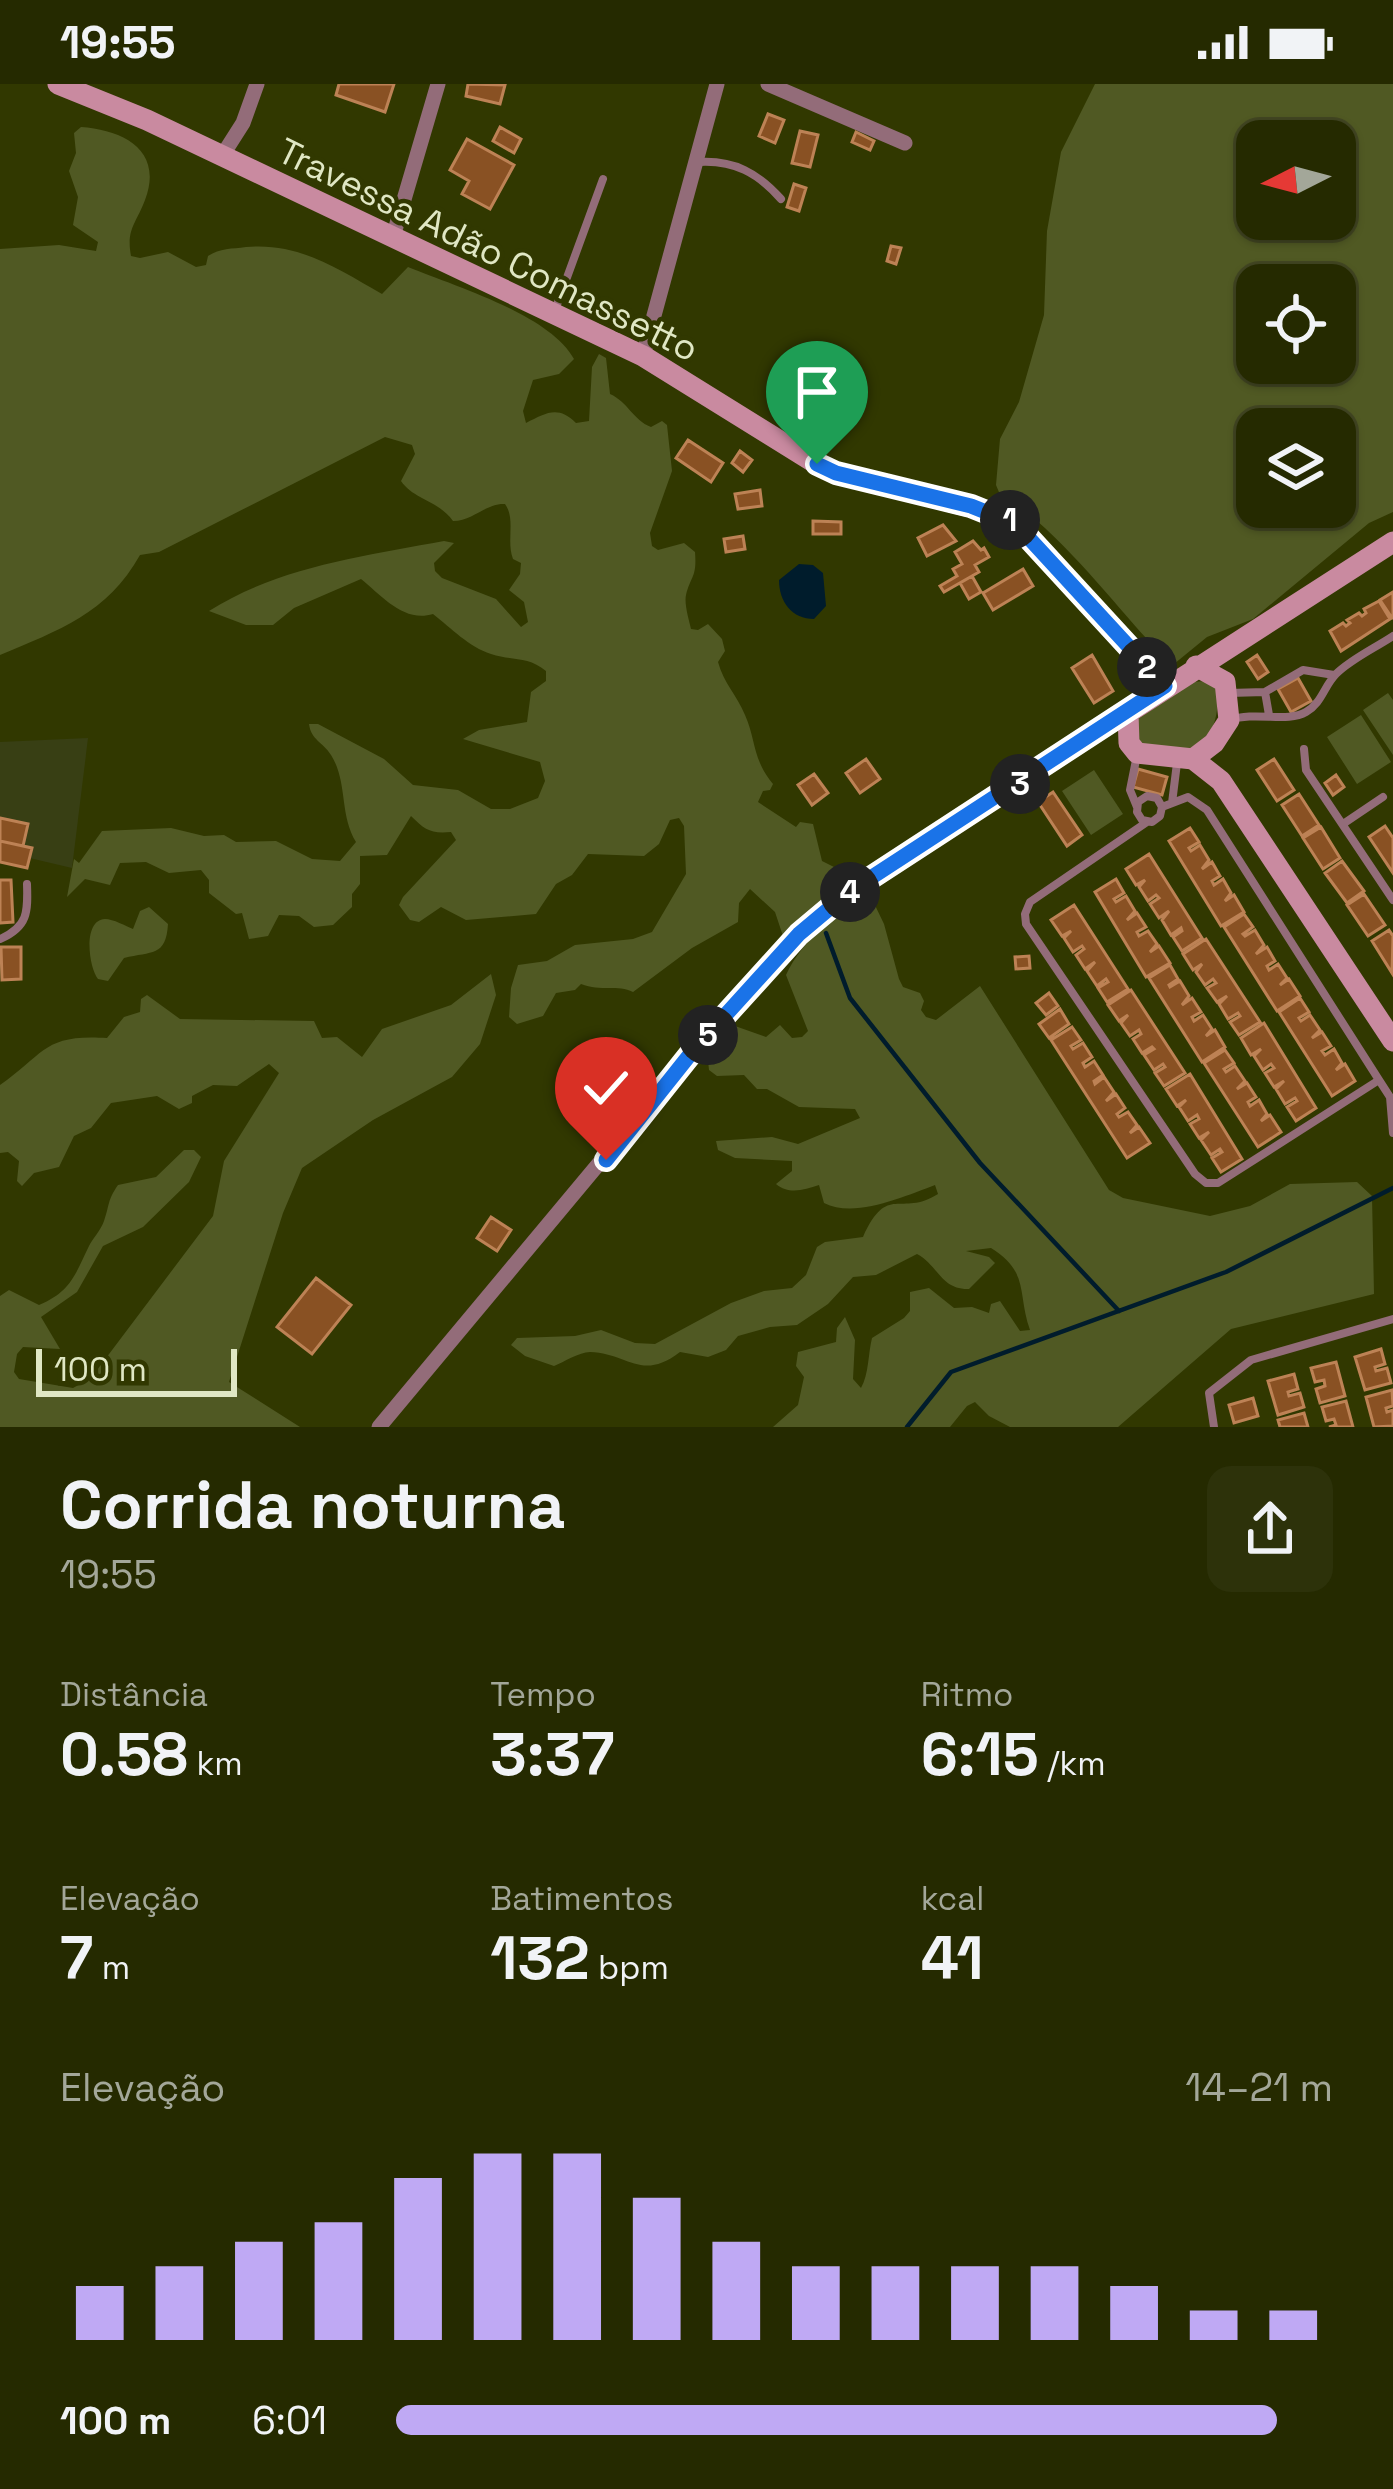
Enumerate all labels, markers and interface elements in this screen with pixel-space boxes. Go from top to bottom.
text: 19:55 [60,14,176,71]
north arrow [1236,120,1356,240]
map controls [1236,120,1356,528]
street label: Travessa Adão Comassetto [270,128,706,372]
button: locate [1236,264,1356,384]
pin [766,341,868,464]
icon: arrive [784,359,850,425]
button: layers [1236,408,1356,528]
pin: 1 [980,490,1040,550]
text: 1 [1003,499,1017,541]
pin: 2 [1117,637,1177,697]
text: 2 [1137,646,1157,688]
pin: 3 [990,754,1050,814]
text: 3 [1010,763,1030,805]
pin: 4 [820,862,880,922]
text: 4 [840,871,861,913]
pin: 5 [678,1005,738,1065]
text: 5 [698,1014,718,1056]
pin [555,1037,657,1160]
icon: check [573,1055,639,1121]
scale bar [36,1343,237,1396]
text: 100 m [54,1349,147,1391]
text: Corrida noturna [60,1463,565,1547]
button: share [1207,1466,1333,1592]
text: 19:55 [60,1550,157,1599]
text: Distância [60,1674,208,1716]
text: Tempo [490,1674,596,1716]
text: Ritmo [921,1674,1014,1716]
text: 0.58 [60,1716,188,1793]
text: 3:37 [490,1716,614,1793]
text: 6:15 [921,1716,1039,1793]
text: km [188,1743,243,1785]
text: /km [1039,1743,1106,1785]
text: Elevação [60,1878,200,1920]
text: Batimentos [490,1878,673,1920]
text: kcal [921,1878,984,1920]
text: 7 [60,1920,93,1997]
text: 132 [490,1920,590,1997]
text: 41 [921,1920,984,1997]
text: m [93,1947,130,1989]
text: bpm [590,1947,669,1989]
text: Elevação [60,2063,225,2112]
text: 14–21 m [1185,2063,1333,2112]
text: 100 m [60,2396,171,2445]
text: 6:01 [252,2396,327,2445]

